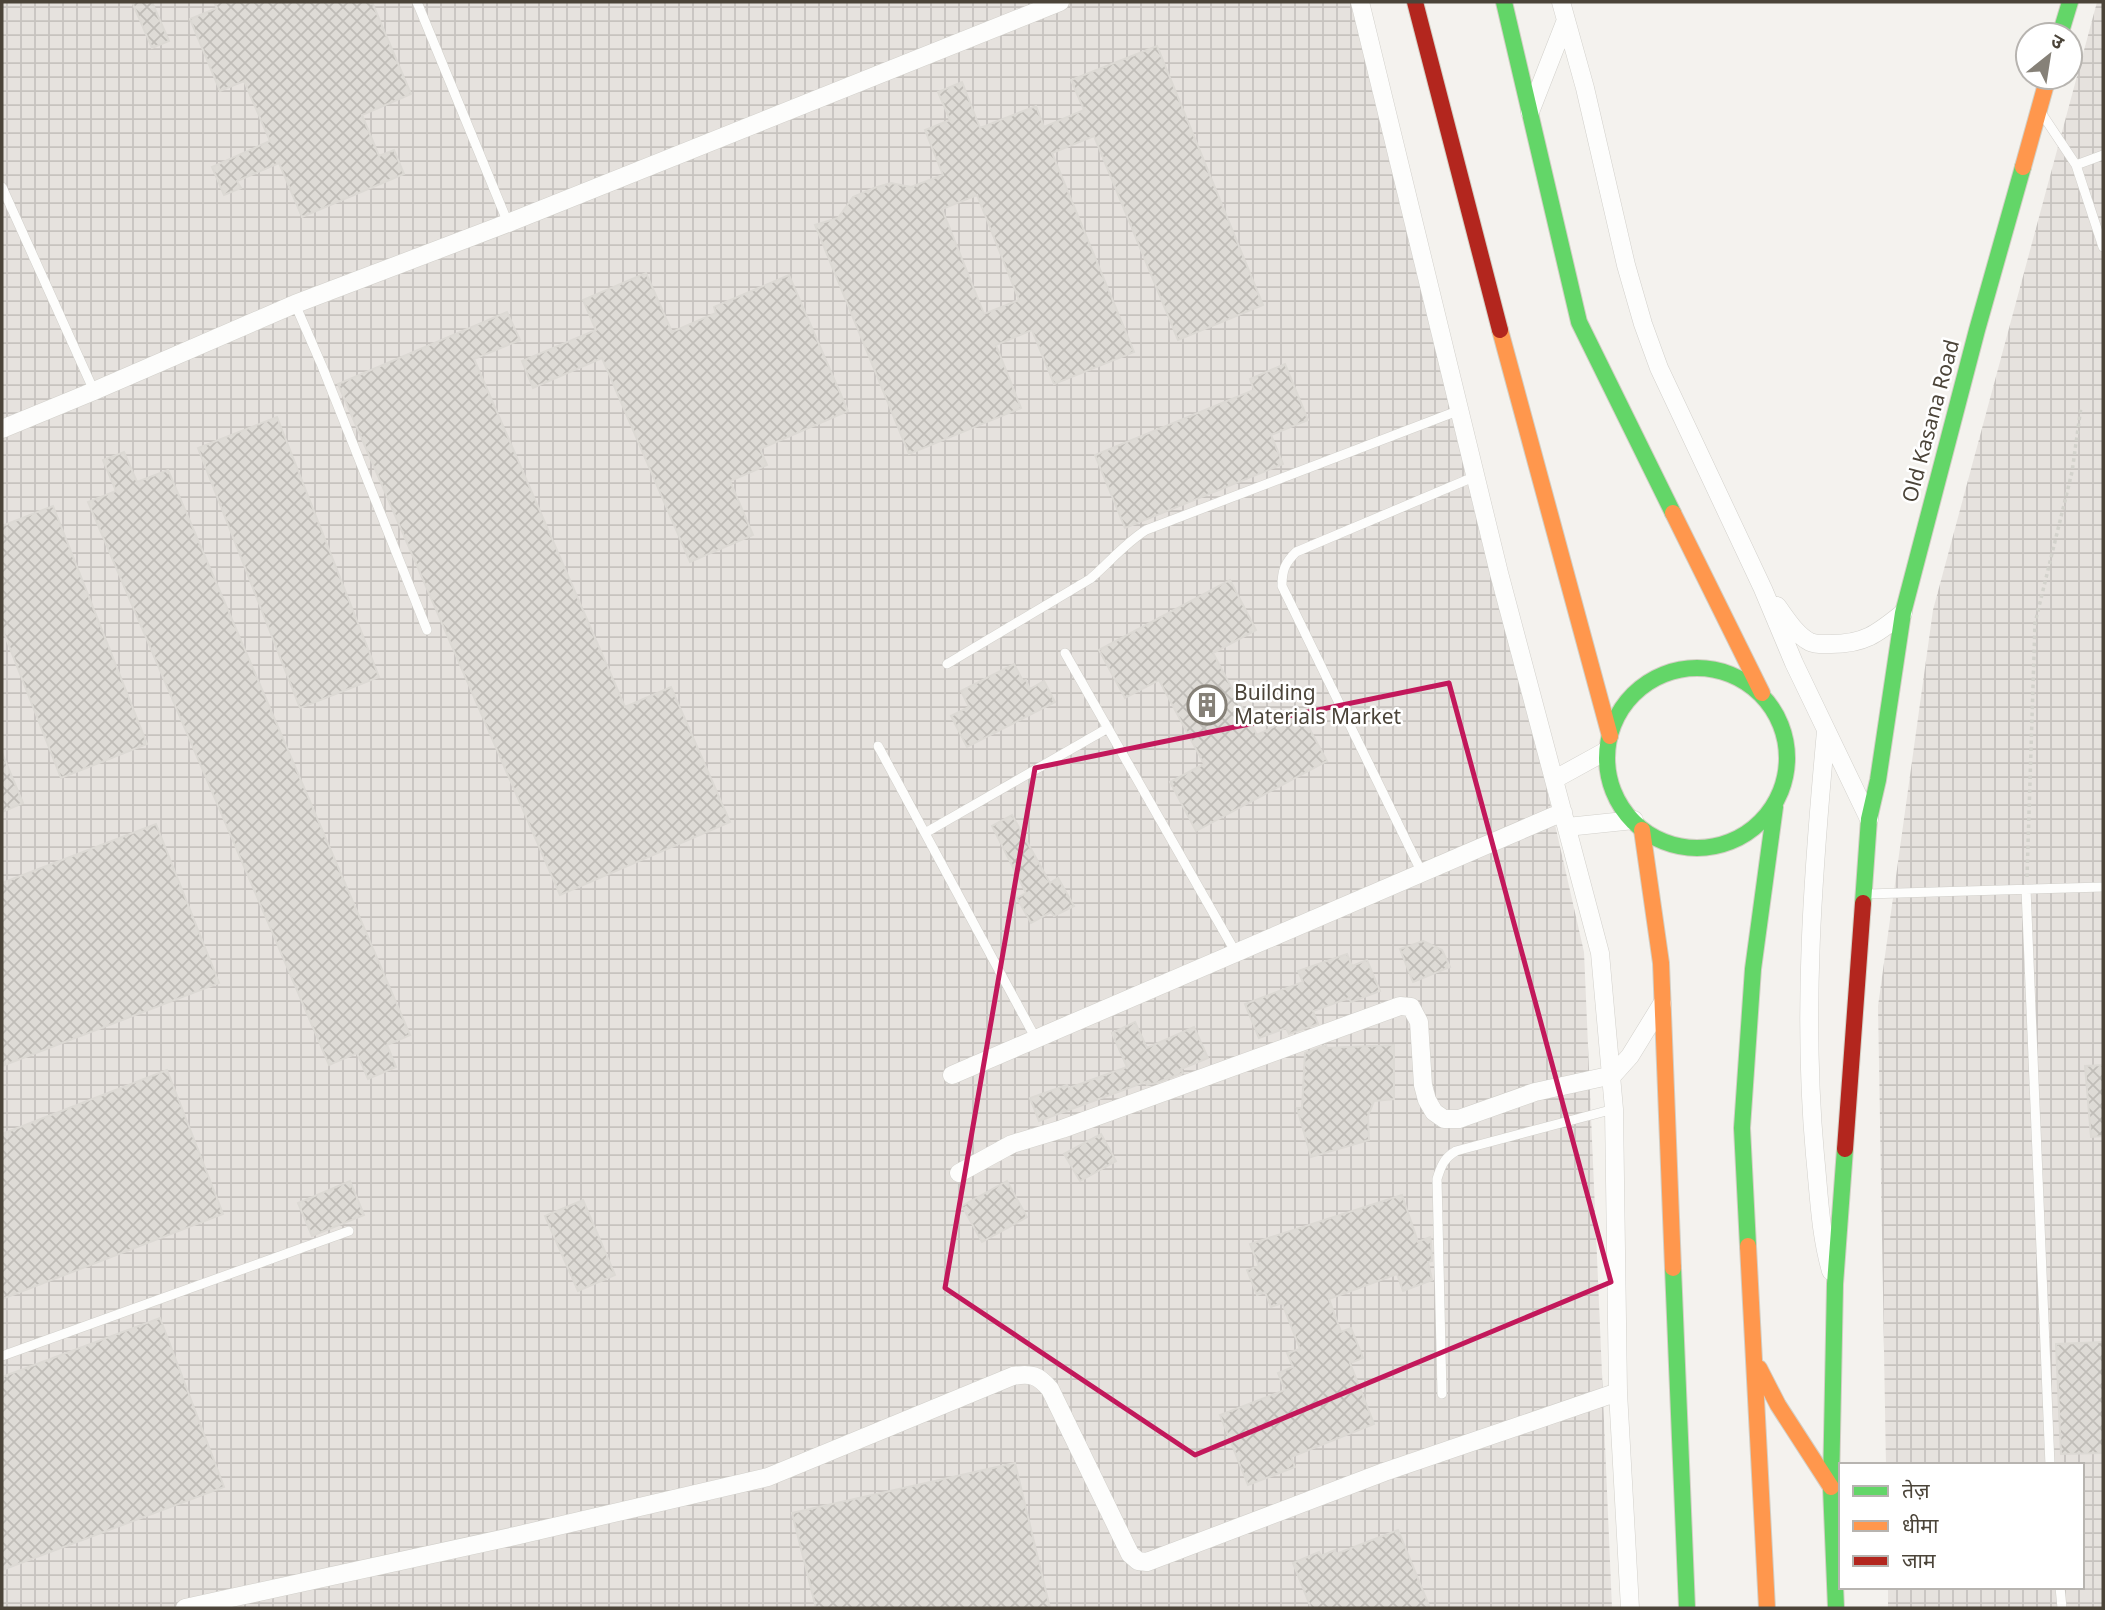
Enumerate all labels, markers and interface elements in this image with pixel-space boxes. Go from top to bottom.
north arrow [2014,21,2084,91]
text: उ [2046,27,2070,56]
street label: Old Kasana Road [1895,336,1965,505]
place label: Building Materials Market [1234,678,1402,730]
building icon: Building Materials Market [1186,684,1228,726]
legend [1839,1463,2084,1589]
text: तेज़ [1902,1476,1930,1504]
text: धीमा [1902,1511,1939,1539]
text: जाम [1902,1546,1936,1574]

